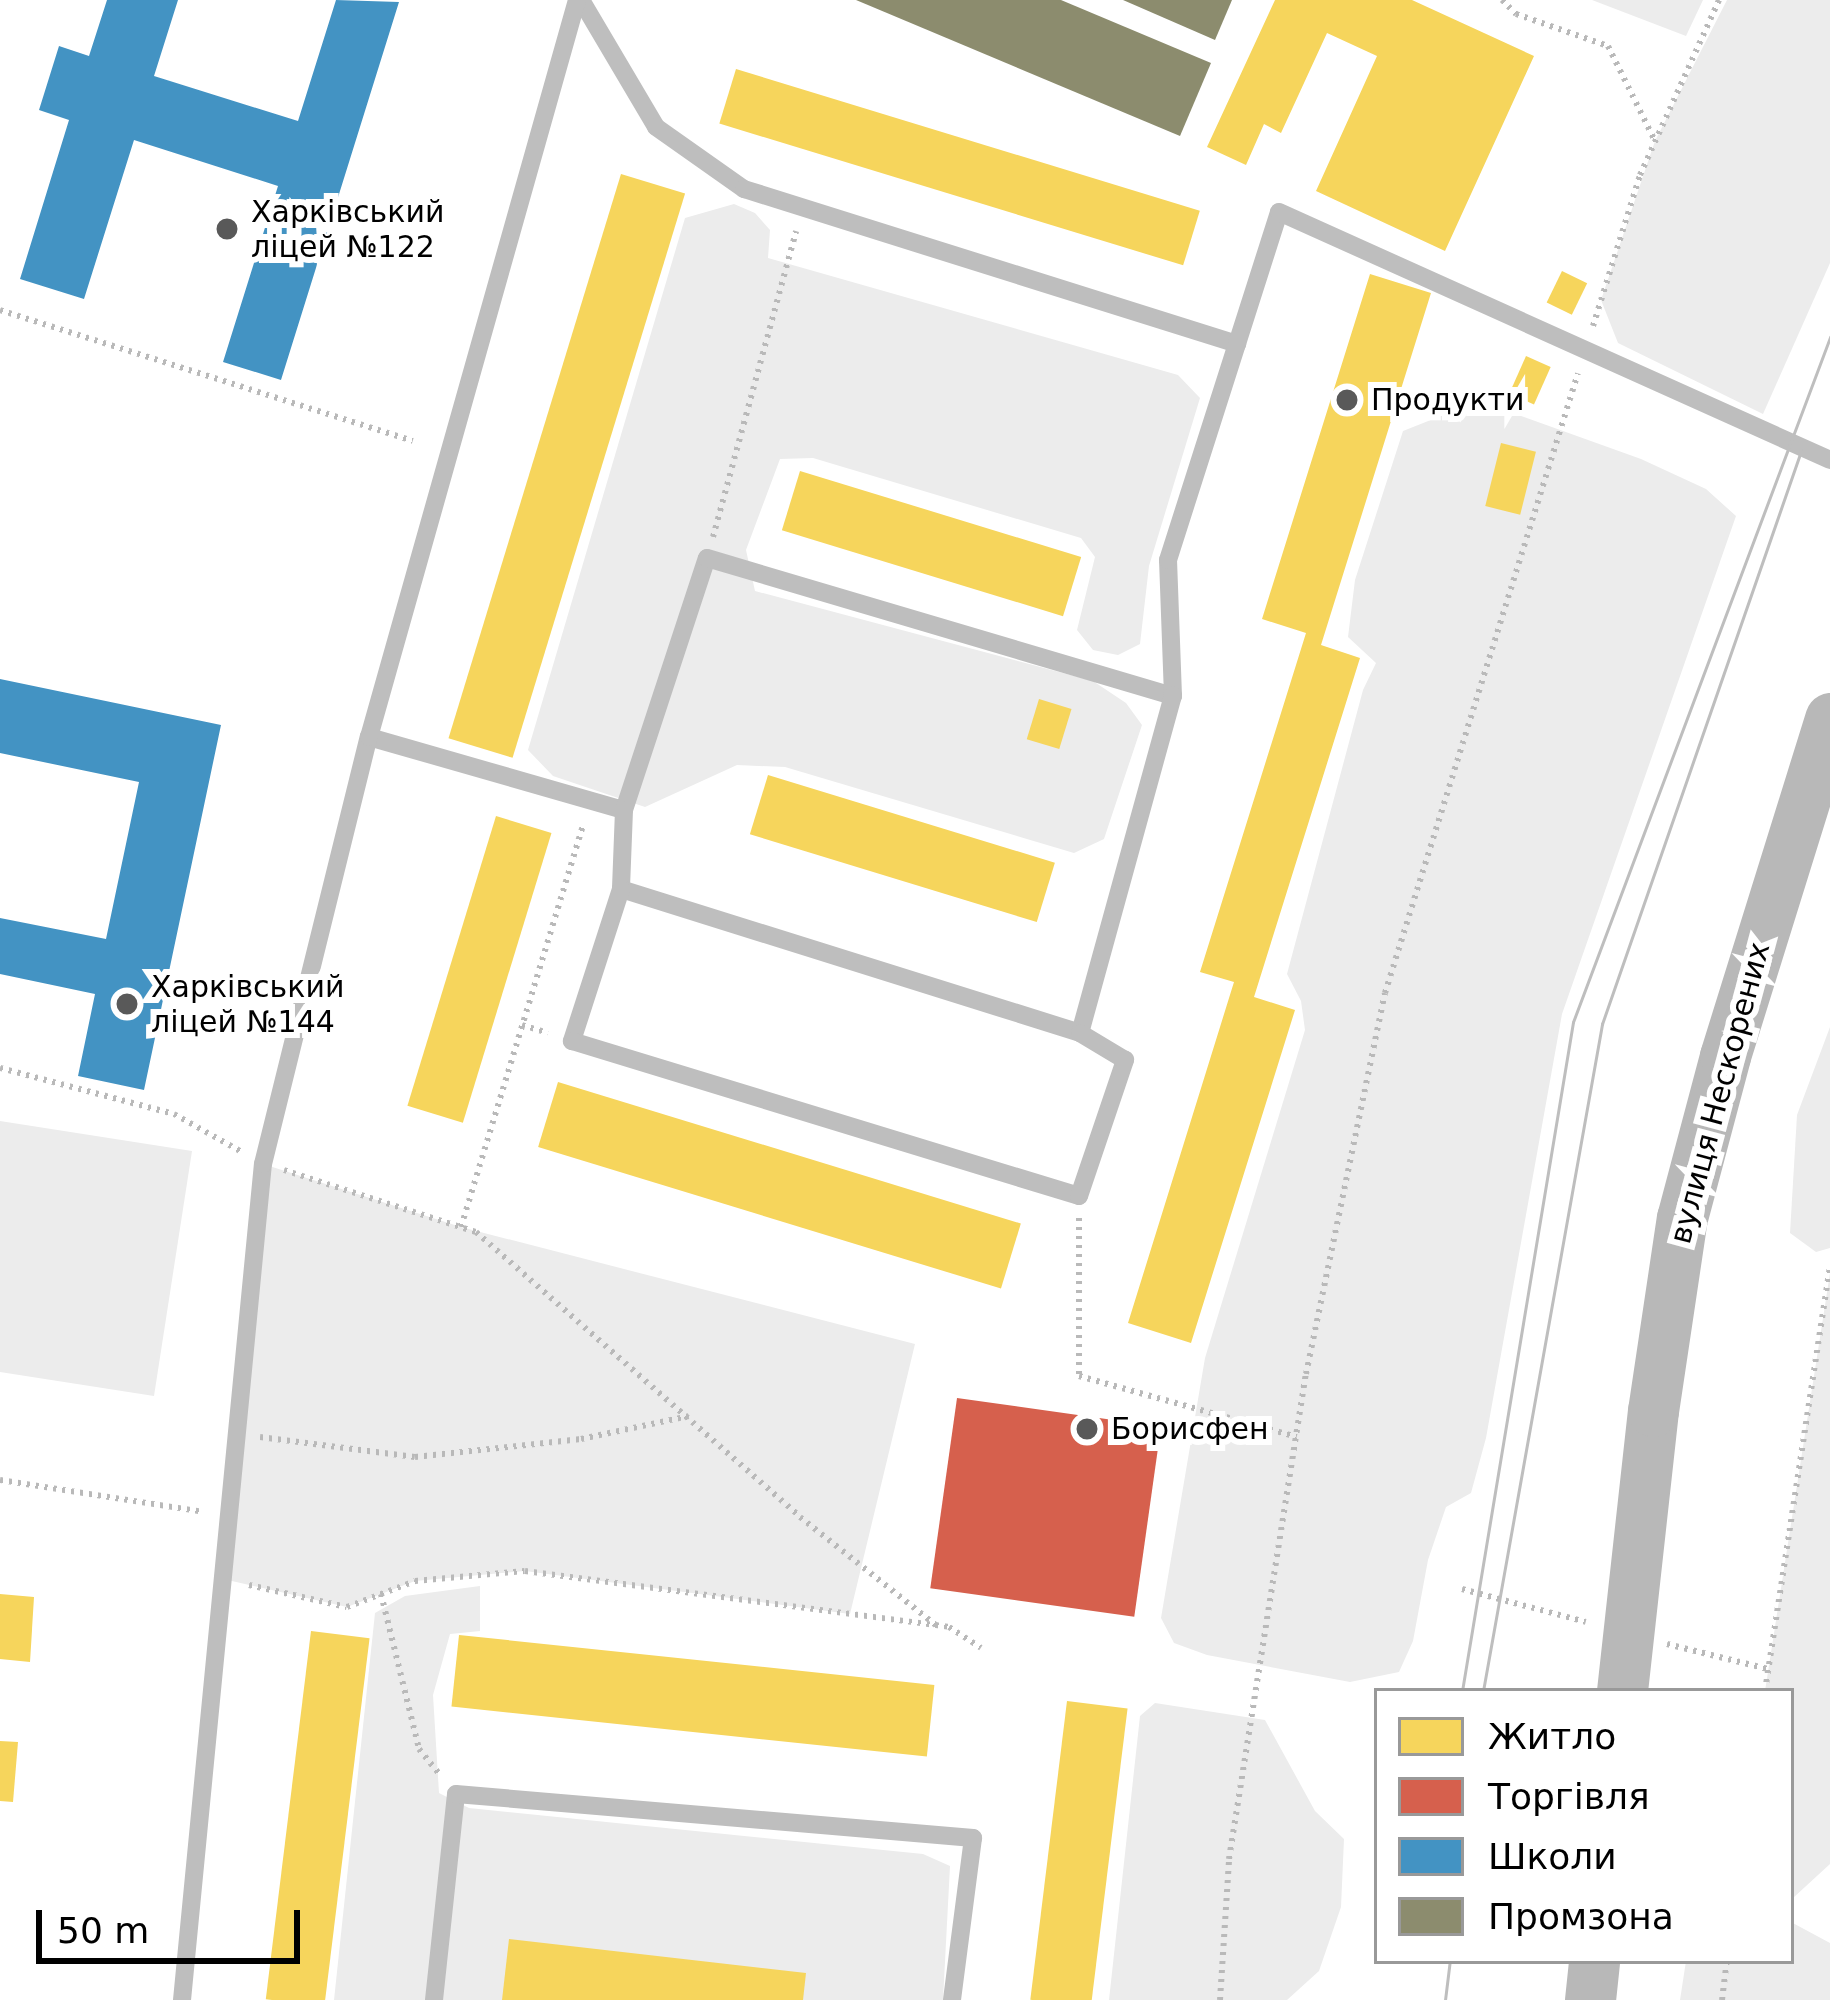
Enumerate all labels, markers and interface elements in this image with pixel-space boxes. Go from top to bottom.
place label: Харківський ліцей №122 [251,194,444,264]
marker: Харківський ліцей №122 [214,216,240,242]
place label: Продукти [1371,382,1525,418]
marker: Продукти [1334,387,1360,413]
street label: вулиця Нескорених [1662,938,1778,1248]
place label: Харківський ліцей №144 [151,969,344,1040]
marker: Харківський ліцей №144 [114,991,140,1017]
place label: Борисфен [1111,1411,1269,1447]
marker: Борисфен [1074,1416,1100,1442]
legend [1374,1688,1794,1964]
text: Житло [1488,1716,1616,1757]
text: Торгівля [1488,1776,1650,1817]
text: Школи [1488,1836,1617,1877]
scale bar [42,1886,306,1960]
text: Промзона [1488,1896,1674,1937]
text: 50 m [57,1910,149,1951]

